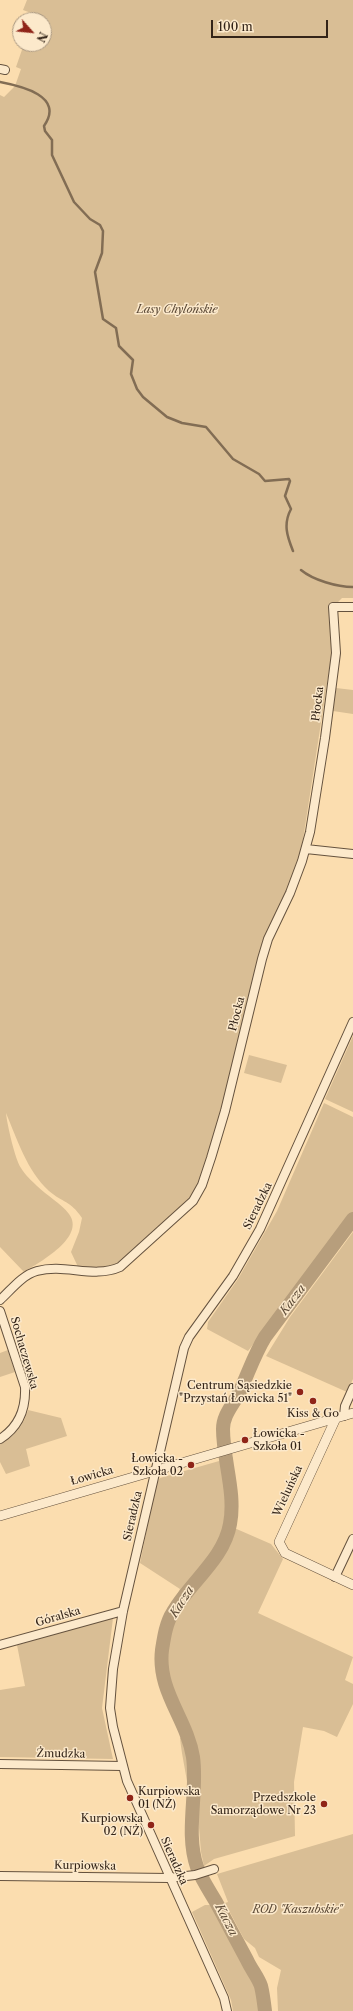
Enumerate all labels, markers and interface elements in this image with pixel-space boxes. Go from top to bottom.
north arrow [12,12,52,52]
scale bar [213,12,330,38]
text: 100 m [218,19,253,34]
text: N [33,30,50,44]
park label: Lasy Chylońskie [137,303,217,317]
street label: Płocka [309,686,327,722]
street label: Płocka [226,995,248,1033]
street label: Sieradzka [241,1180,275,1232]
water label: Kacza [277,1282,309,1318]
street label: Sochaczewska [7,1315,41,1391]
place label: Centrum Sąsiedzkie "Przystań Łowicka 51" [179,1379,292,1405]
marker: Centrum Sąsiedzkie "Przystań Łowicka 51" [295,1387,305,1397]
marker: Kiss & Go [308,1396,318,1406]
place label: Kiss & Go [287,1407,339,1421]
place label: Łowicka - Szkoła 01 [253,1427,305,1453]
marker: Łowicka - Szkoła 01 [240,1435,250,1445]
place label: Łowicka - Szkoła 02 [131,1452,183,1478]
marker: Łowicka - Szkoła 02 [186,1460,196,1470]
street label: Wieluńska [270,1463,306,1519]
street label: Łowicka [69,1464,115,1488]
street label: Sieradzka [121,1490,145,1542]
water label: Kacza [167,1584,197,1620]
street label: Góralska [34,1604,82,1630]
street label: Żmudzka [37,1747,85,1761]
place label: Kurpiowska 01 (NŻ) [138,1785,200,1811]
place label: Przedszkole Samorządowe Nr 23 [211,1791,316,1817]
marker: Kurpiowska 01 (NŻ) [125,1793,135,1803]
marker: Przedszkole Samorządowe Nr 23 [319,1799,329,1809]
place label: Kurpiowska 02 (NŻ) [81,1812,143,1838]
marker: Kurpiowska 02 (NŻ) [146,1820,156,1830]
street label: Sieradzka [158,1835,190,1887]
street label: Kurpiowska [54,1859,116,1873]
water label: Kacza [212,1902,240,1938]
park label: ROD "Kaszubskie" [252,1903,342,1917]

